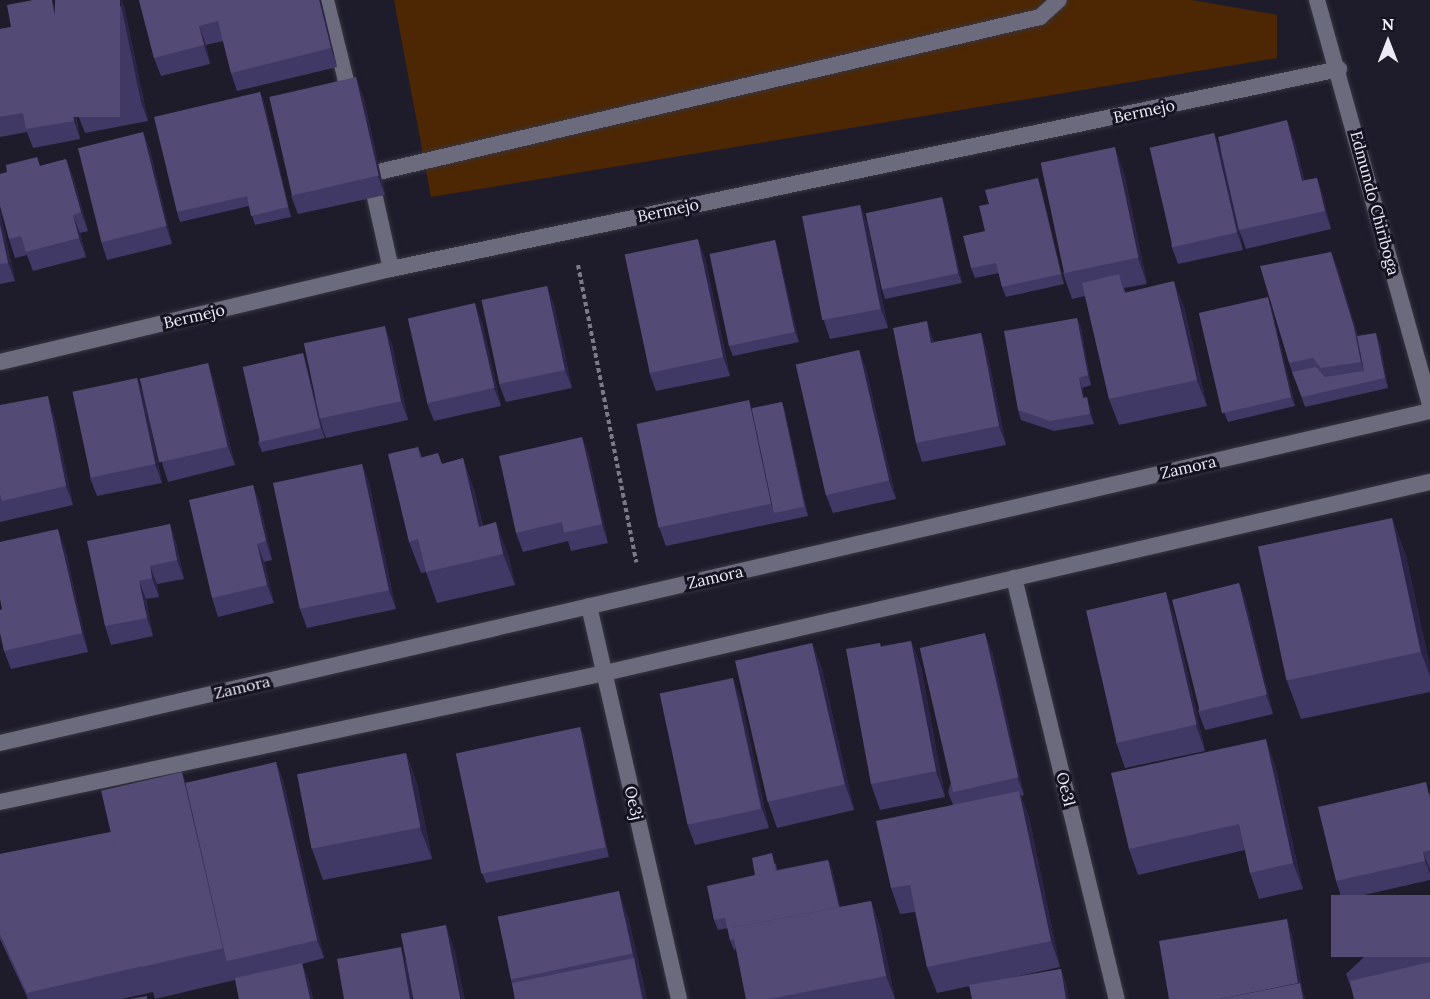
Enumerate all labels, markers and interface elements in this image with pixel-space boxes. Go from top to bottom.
north arrow [1358,12,1418,72]
text: N [1382,14,1394,34]
street label: Bermejo [1112,95,1176,127]
street label: Edmundo Chiriboga [1346,129,1404,277]
street label: Bermejo [636,194,700,226]
street label: Bermejo [162,300,226,332]
street label: Zamora [1158,451,1218,483]
street label: Zamora [685,561,745,593]
street label: Zamora [212,671,272,703]
street label: Oe3l [1053,770,1079,808]
street label: Oe3j [621,784,647,822]

